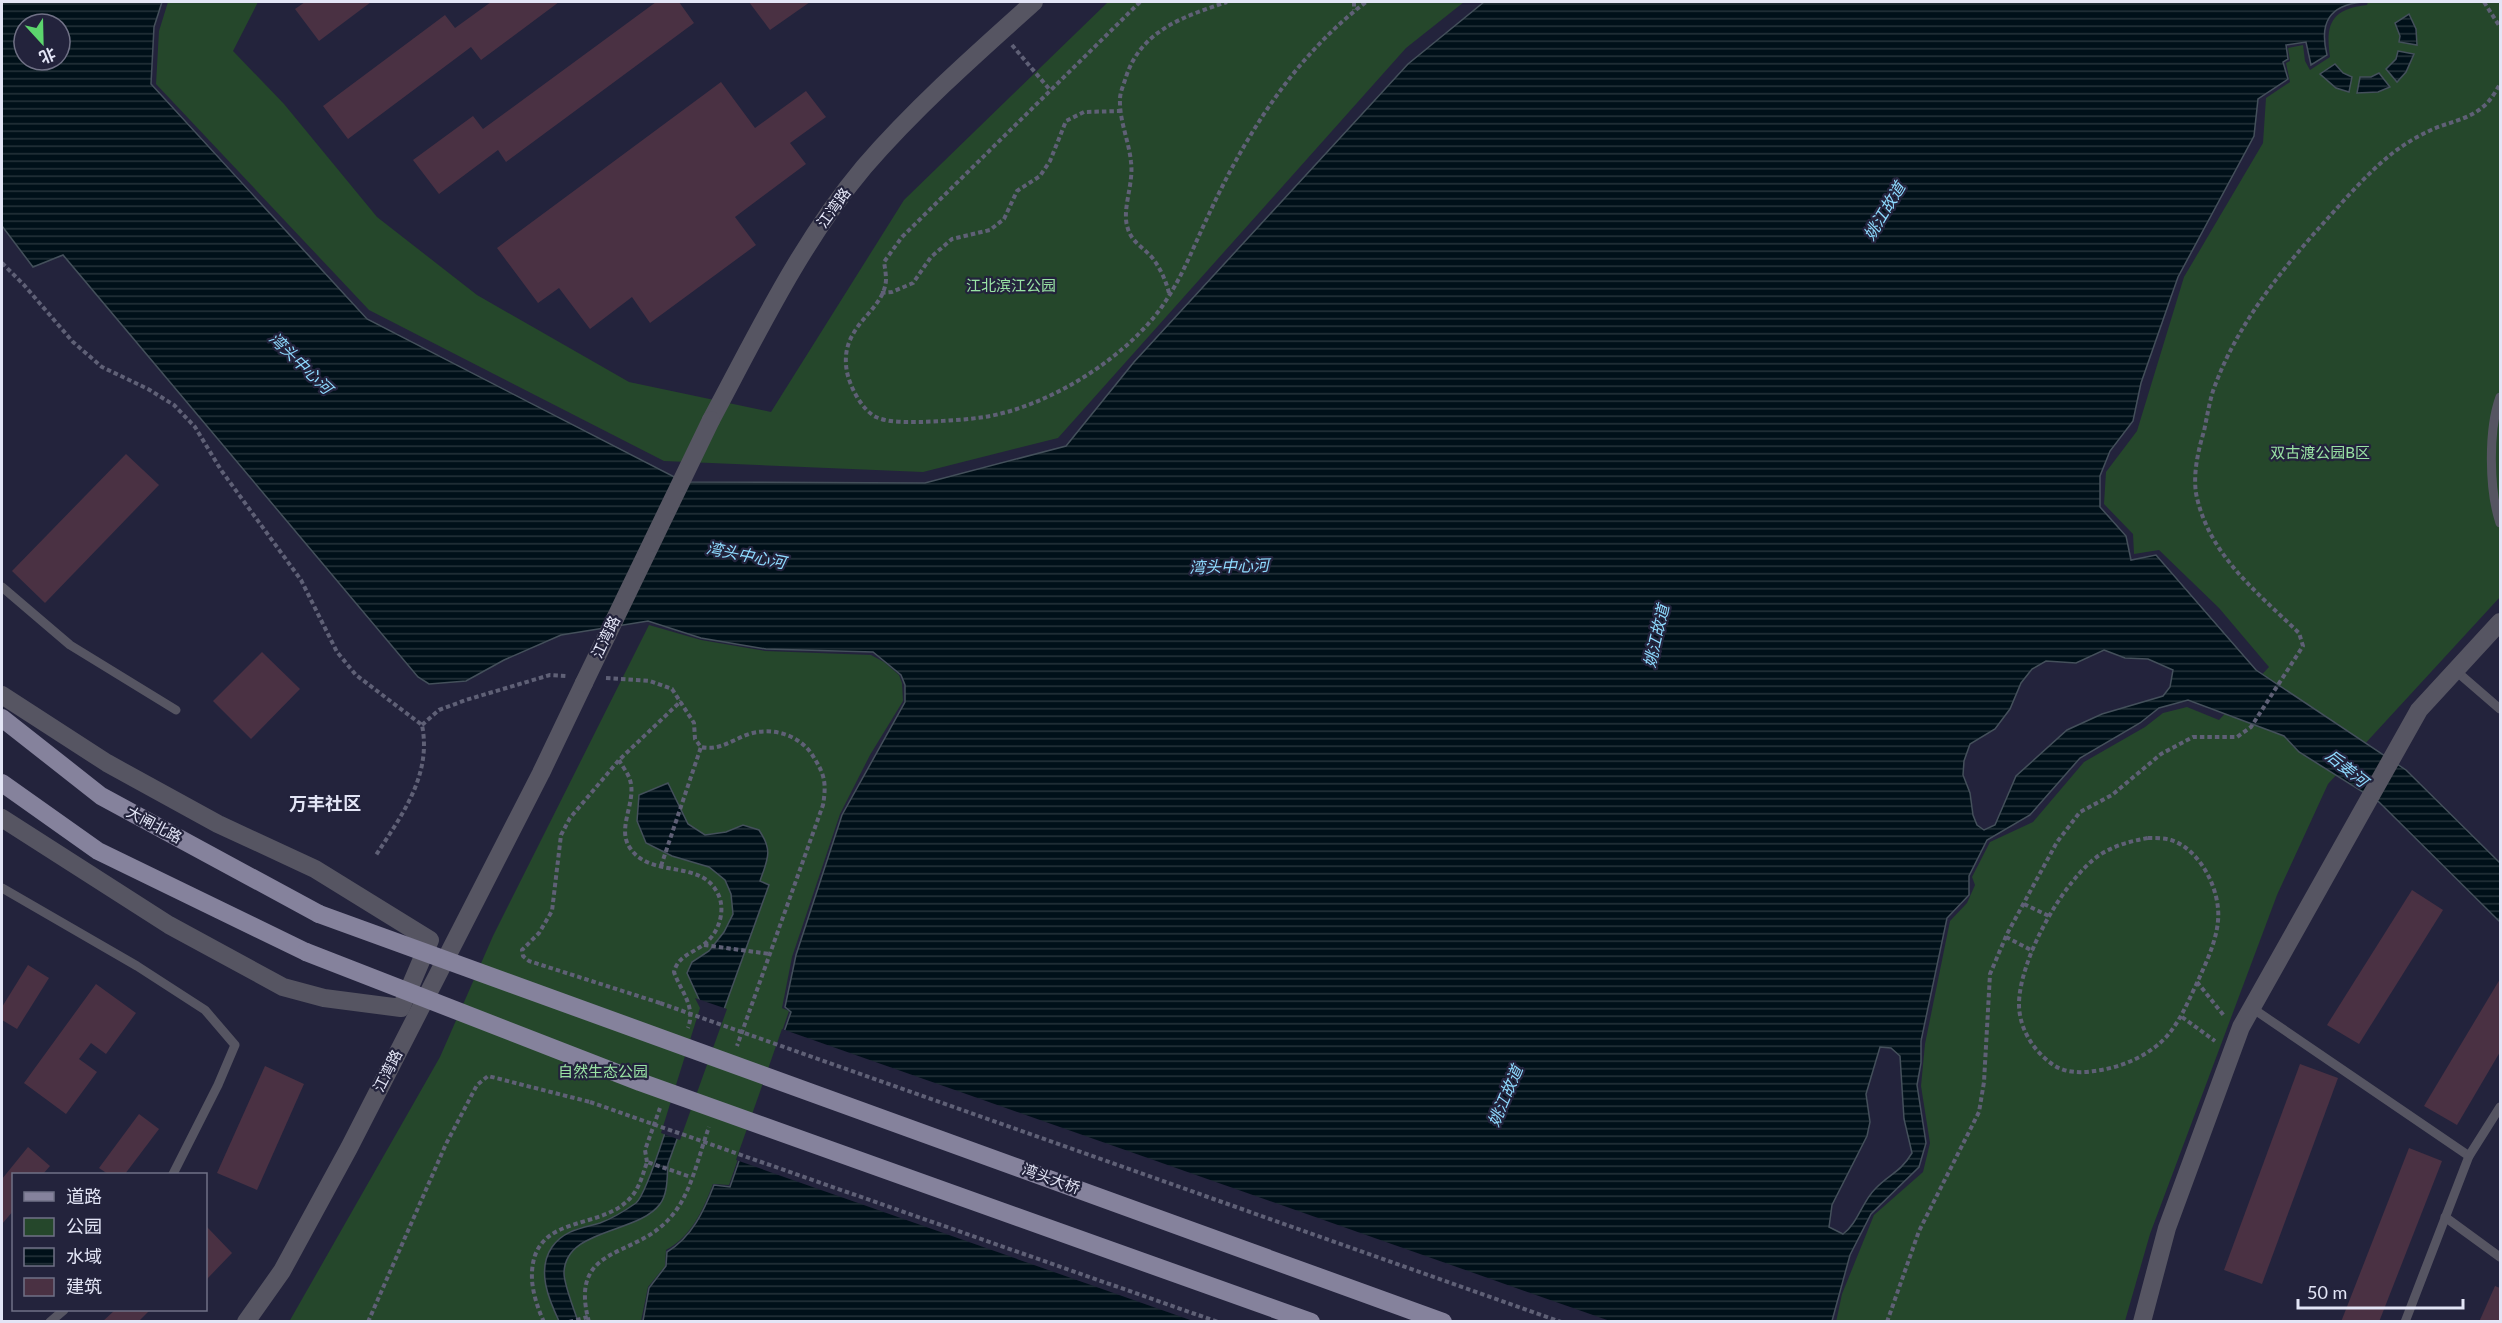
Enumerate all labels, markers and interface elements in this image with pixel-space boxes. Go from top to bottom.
north arrow [12,12,72,72]
text: 北 [37,45,59,68]
water label: 姚江故道 [1859,177,1909,243]
street label: 江湾路 [813,184,854,231]
park label: 江北滨江公园 [966,276,1056,294]
water label: 湾头中心河 [266,328,339,399]
park label: 双古渡公园B区 [2270,443,2370,461]
water label: 湾头中心河 [705,538,790,572]
water label: 湾头中心河 [1189,555,1272,576]
water label: 姚江故道 [1639,601,1672,669]
street label: 江湾路 [587,612,623,661]
water label: 后姜河 [2323,745,2374,792]
district label: 万丰社区 [289,792,361,814]
street label: 大闸北路 [124,802,185,846]
street label: 江湾路 [369,1046,405,1095]
water label: 姚江故道 [1483,1061,1527,1129]
park label: 自然生态公园 [558,1062,648,1080]
street label: 湾头大桥 [1020,1159,1083,1197]
legend [12,1173,207,1311]
text: 道路 [66,1185,102,1207]
text: 公园 [66,1215,102,1237]
text: 水域 [66,1245,102,1267]
scale bar [2298,1272,2463,1310]
text: 建筑 [66,1275,102,1297]
text: 50 m [2307,1281,2347,1303]

